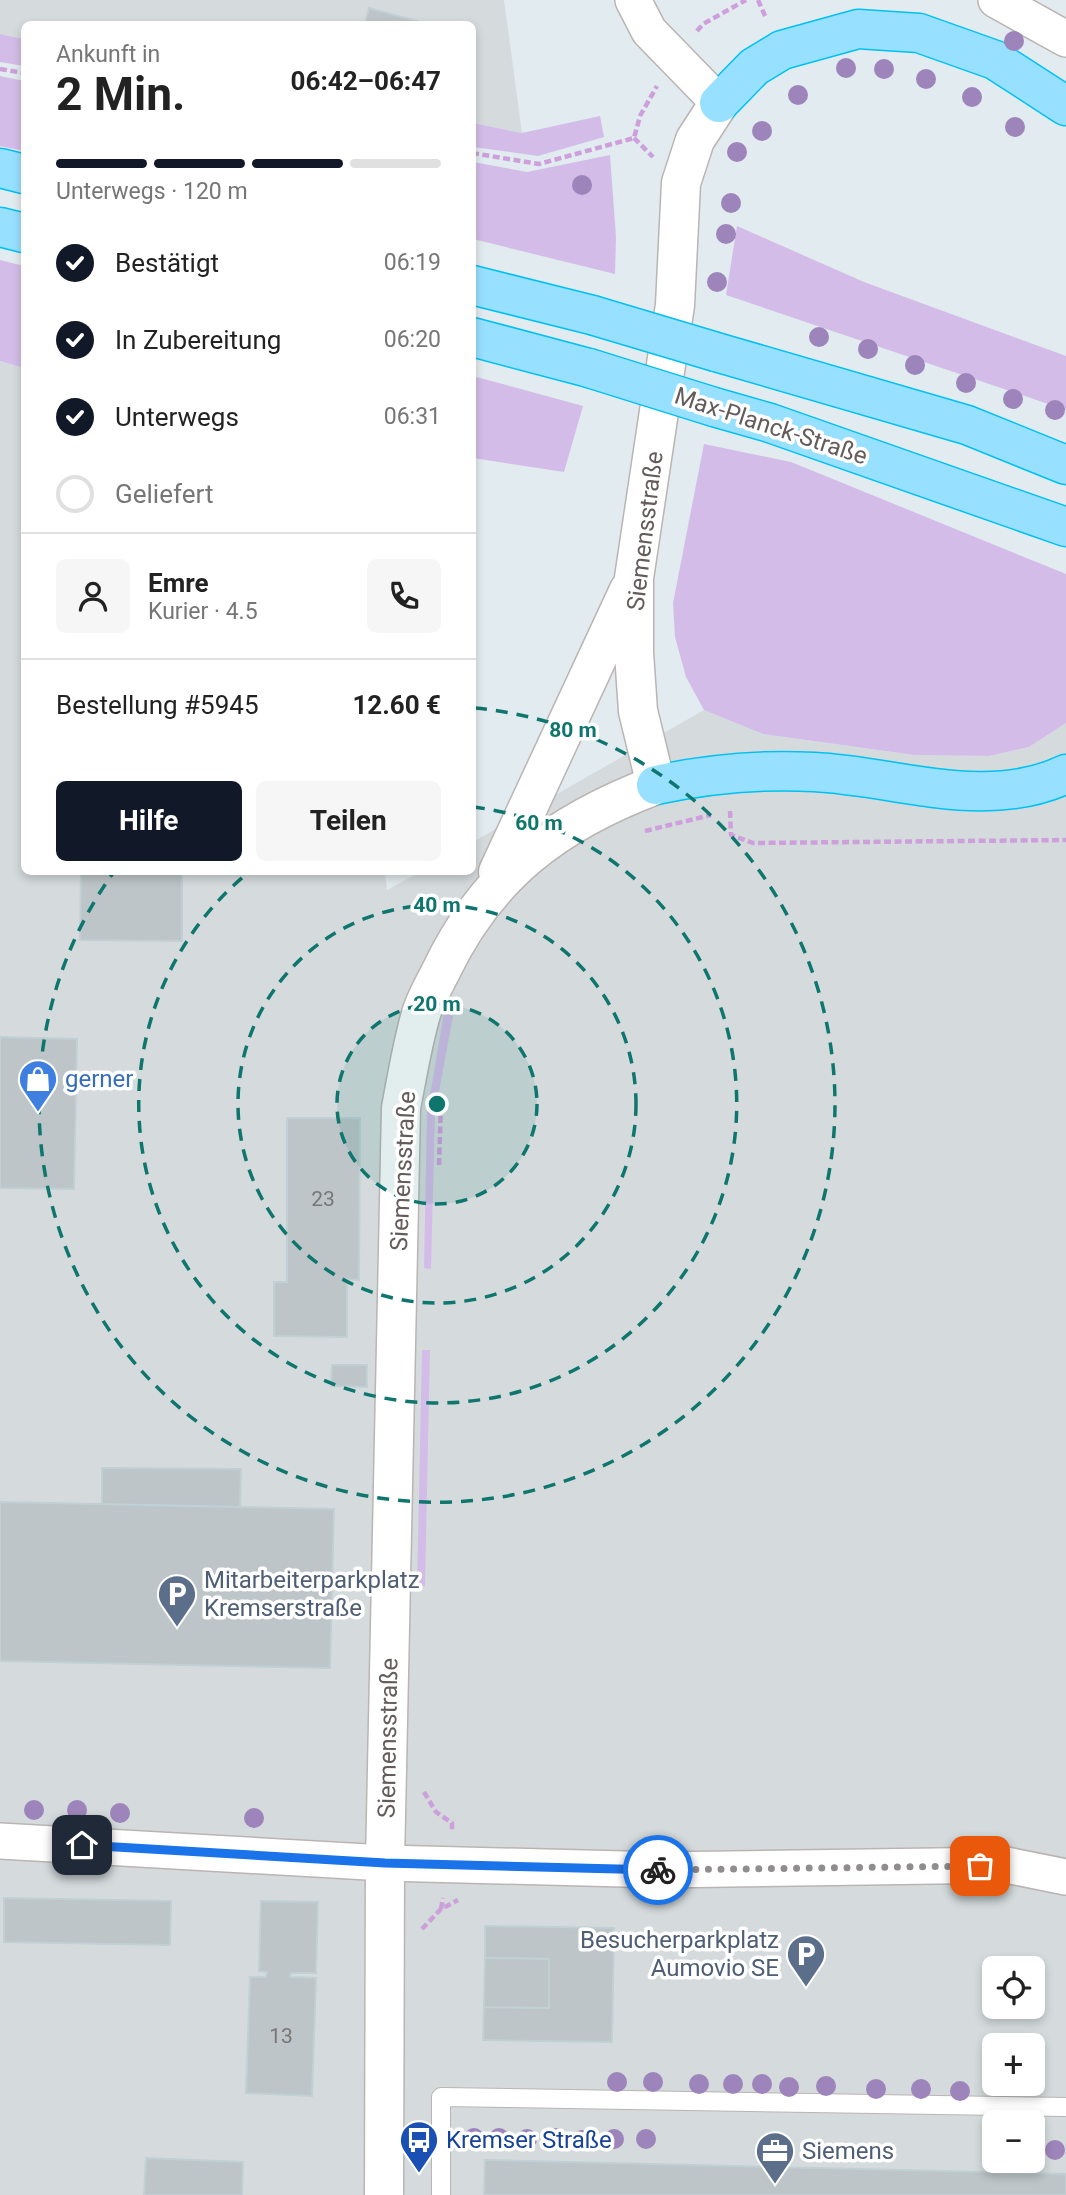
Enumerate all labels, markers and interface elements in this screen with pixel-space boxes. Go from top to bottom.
text: Ankunft in [56,41,160,68]
text: 06:42–06:47 [291,66,441,96]
text: 2 Min. [56,67,185,121]
text: Unterwegs · 120 m [56,178,248,205]
icon: check [56,244,94,282]
text: Bestätigt [115,248,219,278]
text: 06:19 [384,249,441,276]
icon: check [56,321,94,359]
text: In Zubereitung [115,325,281,355]
text: 06:20 [384,326,441,353]
street label: Max-Planck-Straße [671,382,871,470]
icon: check [56,398,94,436]
text: Unterwegs [115,402,239,432]
text: 06:31 [384,403,441,430]
street label: Siemensstraße [621,450,669,612]
text: Geliefert [115,479,213,509]
button: person [56,559,130,633]
button: phone [367,559,441,633]
text: Emre [148,568,208,598]
text: Kurier · 4.5 [148,598,258,625]
text: Bestellung #5945 [56,690,259,720]
text: 12.60 € [352,690,441,720]
text: 80 m [549,718,597,742]
button: Hilfe [56,781,242,861]
button: Teilen [256,781,441,861]
text: 60 m [515,811,563,835]
text: 40 m [413,893,461,917]
text: 20 m [413,992,461,1016]
shop icon: gerner [17,1058,59,1113]
place label: gerner [65,1065,133,1093]
street label: Siemensstraße [385,1090,421,1252]
centre of rings [425,1092,449,1116]
house number: 23 [311,1187,335,1211]
place label: Mitarbeiterparkplatz Kremserstraße [204,1566,420,1622]
parking icon: Mitarbeiterparkplatz Kremserstraße [156,1573,198,1628]
street label: Siemensstraße [373,1658,403,1818]
pin [52,1815,112,1875]
icon: home [63,1826,101,1864]
courier [623,1835,693,1905]
pin [950,1836,1010,1896]
icon: bag [961,1847,999,1885]
icon: bike [639,1851,677,1889]
place label: Besucherparkplatz Aumovio SE [580,1926,779,1982]
parking icon: Besucherparkplatz Aumovio SE [785,1933,827,1988]
map controls [982,1956,1045,2173]
button: locate [982,1956,1045,2019]
house number: 13 [269,2024,293,2048]
button: + [982,2033,1045,2096]
button: − [982,2110,1045,2173]
bus stop icon: Kremser Straße [398,2119,440,2174]
place label: Kremser Straße [446,2126,612,2154]
office icon: Siemens [754,2130,796,2185]
place label: Siemens [802,2137,894,2165]

